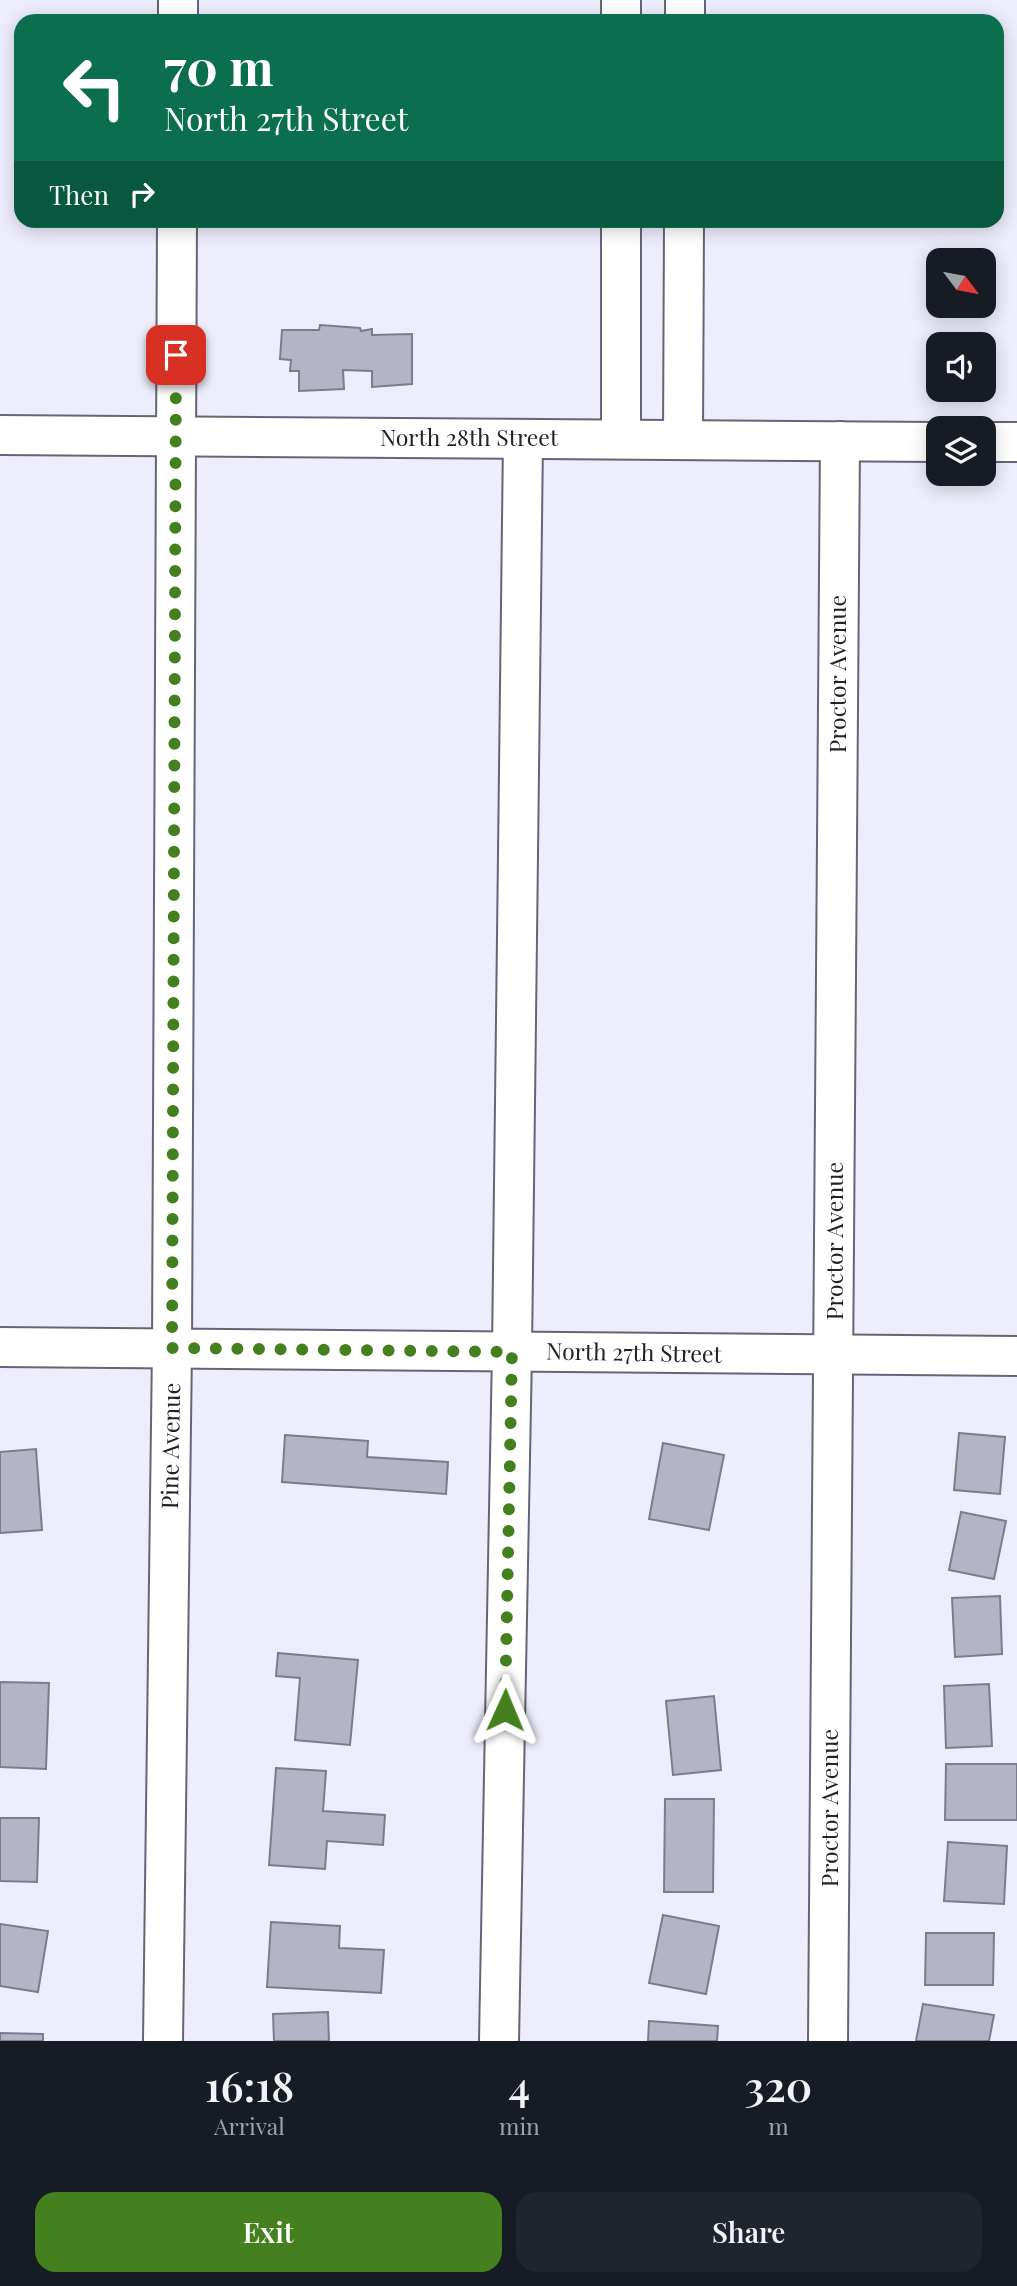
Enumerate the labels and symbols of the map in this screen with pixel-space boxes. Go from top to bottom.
north arrow [926,248,996,318]
pin [146,325,206,385]
street label: North 28th Street [380,421,559,452]
street label: Proctor Avenue [821,595,852,753]
street label: Proctor Avenue [818,1162,849,1320]
street label: North 27th Street [546,1334,723,1369]
street label: Pine Avenue [153,1383,186,1509]
position arrow [468,1673,542,1747]
street label: Proctor Avenue [813,1729,844,1887]

